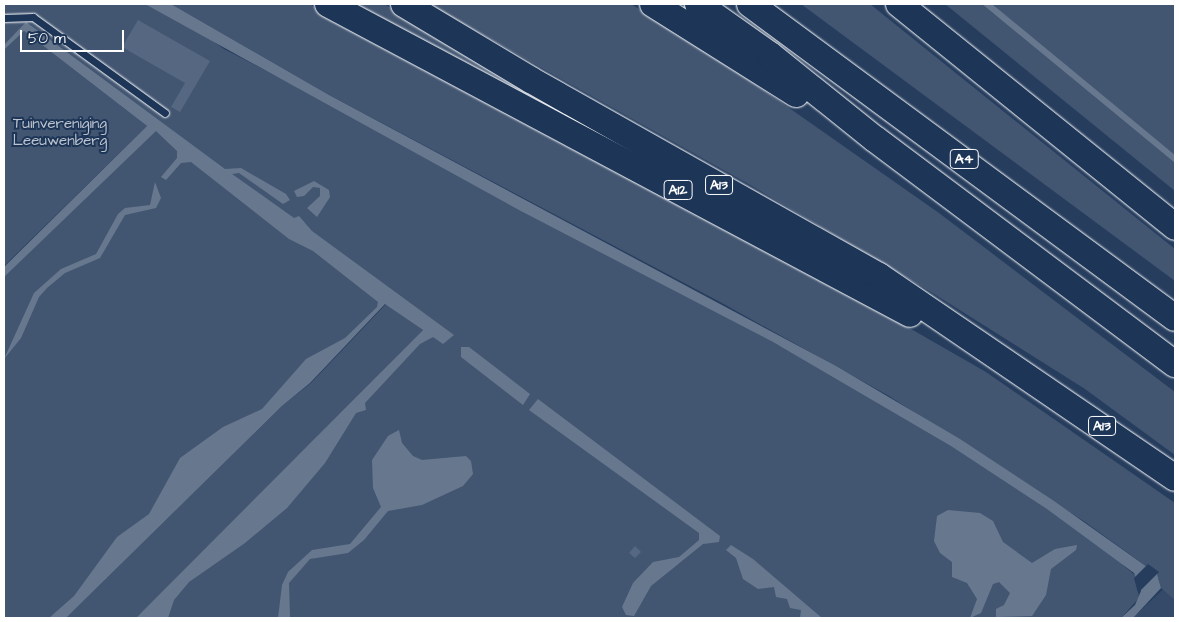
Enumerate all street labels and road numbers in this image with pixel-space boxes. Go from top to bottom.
road number: A4 [949,148,979,170]
road number: A13 [704,174,734,196]
road number: A12 [663,178,693,202]
road number: A13 [1087,414,1117,438]

